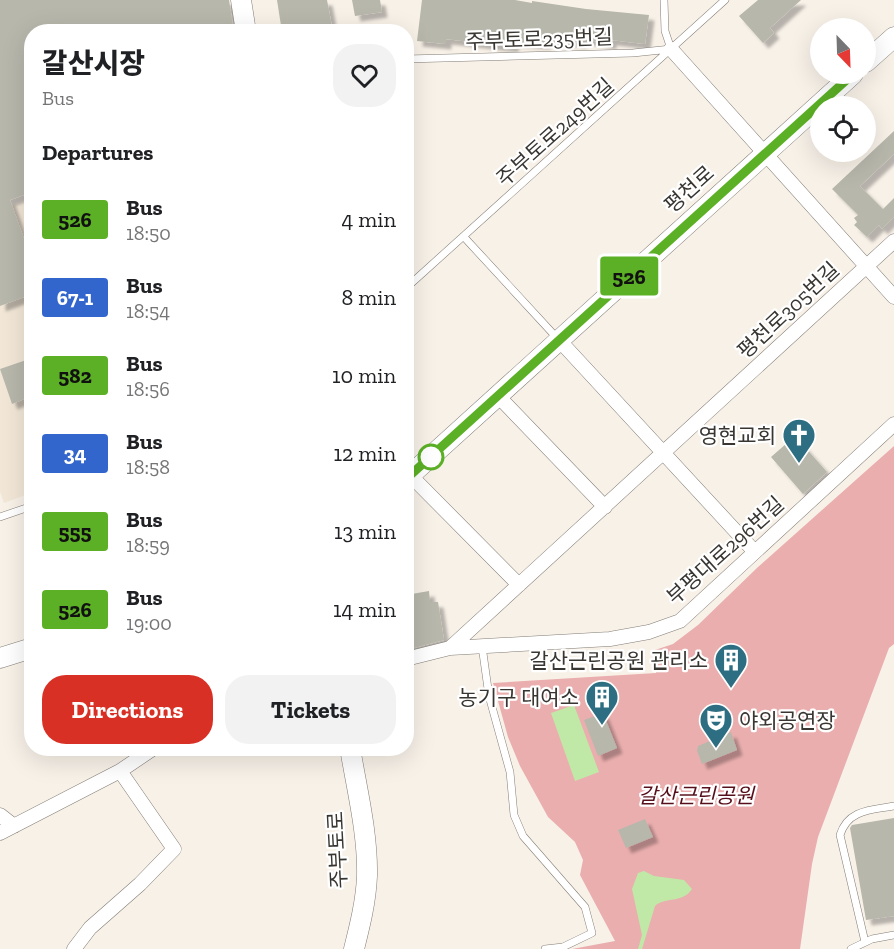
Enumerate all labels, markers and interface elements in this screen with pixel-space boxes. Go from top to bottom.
north arrow [810,18,876,84]
map controls [810,18,876,162]
street label: 주부토로235번길 [465,24,613,54]
button: heart [333,44,396,107]
text: 갈산시장 [42,47,145,80]
street label: 주부토로249번길 [491,73,619,191]
text: Bus [42,86,74,110]
button: locate [810,96,876,162]
text: Departures [42,139,153,166]
street label: 평천로 [659,160,719,218]
text: Bus [126,194,163,221]
text: 4 min [341,206,396,233]
text: 526 [58,207,92,232]
text: 18:50 [126,221,171,245]
line badge: 526 [594,256,664,296]
street label: 평천로305번길 [732,257,844,363]
text: 526 [612,264,646,289]
text: Bus [126,272,163,299]
text: 8 min [341,284,396,311]
text: 67-1 [57,285,93,310]
text: 18:54 [126,299,170,323]
text: Bus [126,350,163,377]
text: 10 min [332,362,396,389]
text: 582 [58,363,92,388]
text: 18:56 [126,377,170,401]
church icon: 영현교회 [781,417,817,464]
place label: 영현교회 [699,423,776,448]
text: Bus [126,428,163,455]
text: 12 min [333,440,396,467]
text: 34 [63,441,87,466]
unlabelled marker [418,444,444,470]
text: 18:58 [126,455,170,479]
street label: 부평대로296번길 [661,491,789,609]
text: Bus [126,506,163,533]
text: 13 min [334,518,396,545]
text: 555 [59,519,91,544]
text: 18:59 [126,533,170,557]
text: Bus [126,584,163,611]
text: 14 min [333,596,396,623]
text: 526 [58,597,92,622]
text: 19:00 [126,611,172,635]
building icon: 갈산근린공원 관리소 [713,642,749,689]
place label: 갈산근린공원 관리소 [529,648,708,673]
button: Directions [42,675,213,744]
button: Tickets [225,675,396,744]
building icon: 농기구 대여소 [584,679,620,726]
place label: 농기구 대여소 [458,685,579,710]
theatre icon: 야외공연장 [698,702,734,749]
place label: 야외공연장 [739,708,836,733]
park label: 갈산근린공원 [638,783,756,808]
street label: 주부토로 [322,811,352,889]

